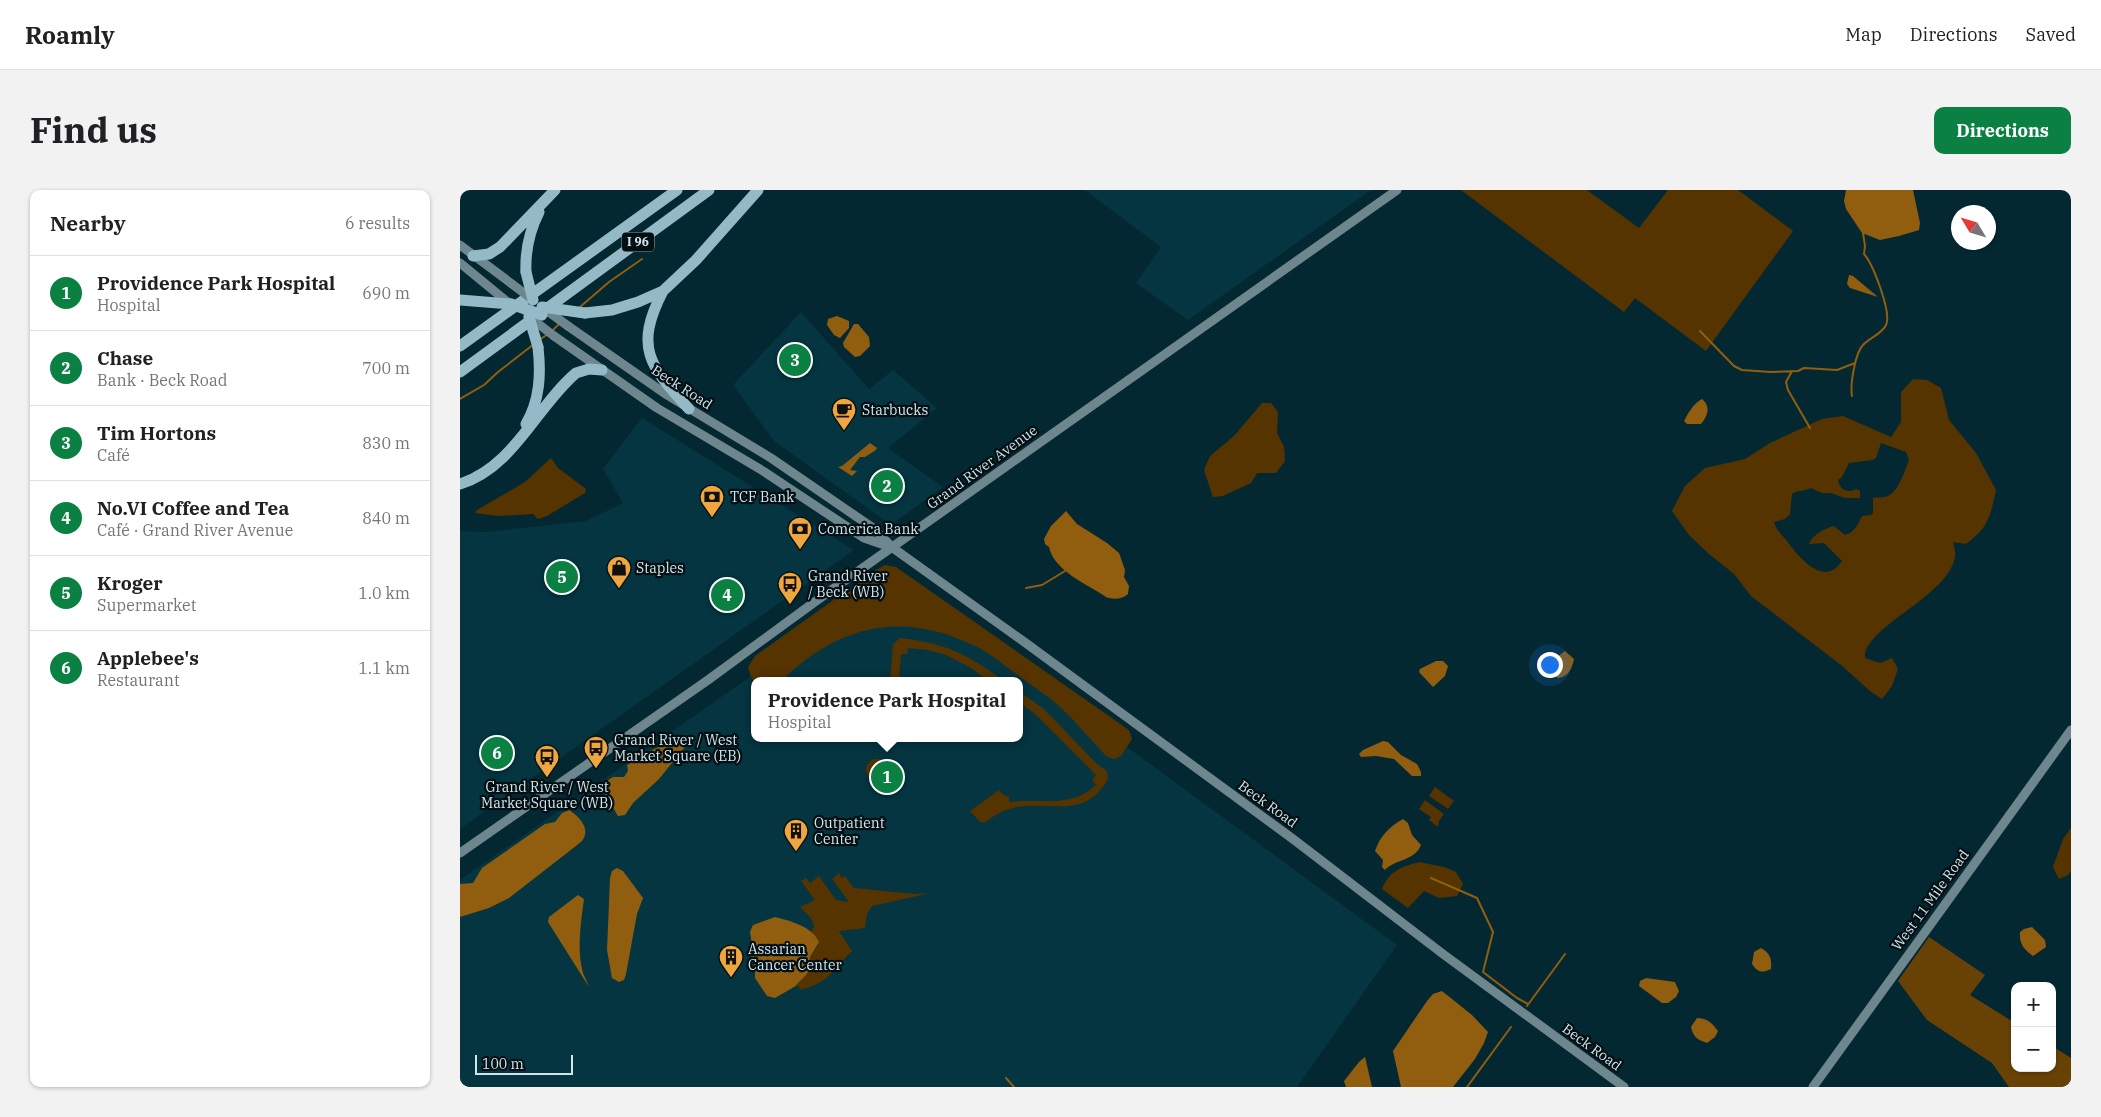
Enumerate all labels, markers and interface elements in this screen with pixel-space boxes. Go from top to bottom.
text: Roamly [25,19,115,51]
text: Map [1845,23,1882,46]
text: Directions [1910,23,1998,46]
text: Saved [2026,23,2076,46]
text: Find us [30,107,157,153]
button: Directions [1934,107,2071,154]
north arrow [1951,205,1996,250]
text: Nearby [50,209,126,237]
text: 6 results [345,213,410,233]
road number: I 96 [622,232,654,252]
text: Providence Park Hospital [97,271,335,295]
text: 1 [61,283,71,303]
text: 690 m [362,283,410,303]
text: Hospital [97,295,160,315]
pin: 3 [779,341,811,379]
text: Chase [97,346,153,370]
text: 2 [61,358,71,378]
text: 700 m [362,358,410,378]
street label: Beck Road [648,361,716,414]
text: Bank · Beck Road [97,370,227,390]
cafe icon: Starbucks [831,397,857,431]
place label: Starbucks [862,401,928,419]
text: Tim Hortons [97,421,216,445]
street label: Grand River Avenue [923,421,1041,513]
text: 3 [61,433,71,453]
text: 830 m [362,433,410,453]
text: Café [97,445,130,465]
pin: 2 [871,467,903,505]
bank icon: TCF Bank [699,484,725,518]
place label: TCF Bank [730,488,795,506]
text: No.VI Coffee and Tea [97,496,289,520]
text: 4 [61,508,71,528]
text: 840 m [362,508,410,528]
bank icon: Comerica Bank [787,516,813,550]
text: Café · Grand River Avenue [97,520,293,540]
place label: Comerica Bank [818,520,919,538]
shop icon: Staples [606,555,632,589]
pin: 5 [546,558,578,596]
place label: Staples [636,559,684,577]
place label: Grand River / Beck (WB) [808,567,888,601]
text: Kroger [97,571,163,595]
bus stop icon: Grand River / Beck (WB) [777,571,803,605]
pin: 4 [711,576,743,614]
text: 5 [61,583,71,603]
text: 1.0 km [358,583,410,603]
text: Supermarket [97,595,196,615]
text: Applebee's [97,646,199,670]
your location [1537,652,1563,678]
text: 6 [61,658,71,678]
text: 1.1 km [358,658,410,678]
text: Restaurant [97,670,180,690]
popup [751,677,1023,742]
text: Providence Park Hospital [768,688,1006,712]
text: Hospital [768,712,831,732]
place label: Grand River / West Market Square (EB) [614,731,741,765]
pin: 6 [481,734,513,772]
bus stop icon: Grand River / West Market Square (EB) [583,735,609,769]
bus stop icon: Grand River / West Market Square (WB) [534,744,560,778]
pin: 1 [871,758,903,796]
street label: Beck Road [1235,776,1302,832]
place label: Grand River / West Market Square (WB) [481,778,613,812]
place label: Outpatient Center [814,814,885,848]
building icon: Outpatient Center [783,818,809,852]
street label: West 11 Mile Road [1887,846,1973,954]
place label: Assarian Cancer Center [748,940,842,974]
building icon: Assarian Cancer Center [718,944,744,978]
map controls [2011,982,2056,1072]
button: + [2011,982,2056,1027]
street label: Beck Road [1559,1019,1626,1075]
button: − [2011,1027,2056,1072]
scale bar [475,1052,572,1075]
text: 100 m [482,1055,524,1073]

